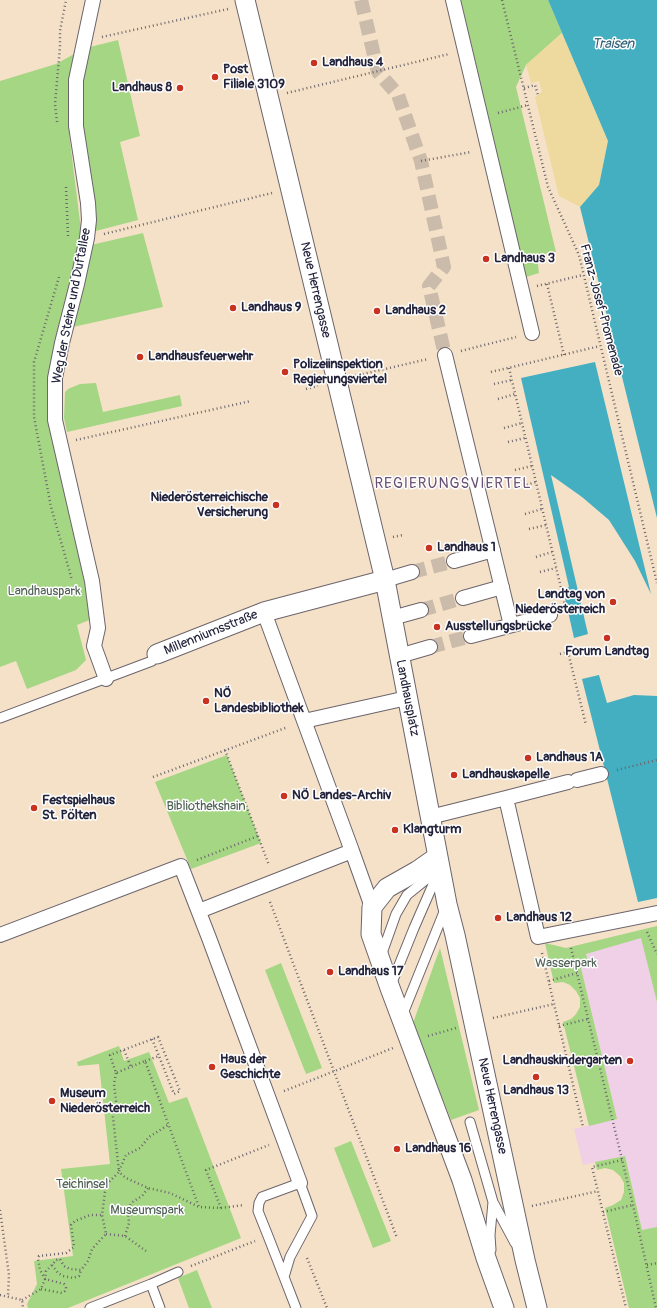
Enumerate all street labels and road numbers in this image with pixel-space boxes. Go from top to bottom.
street label: Weg der Steine und Duftallee [49,227,95,385]
street label: Neue Herrengasse [296,240,334,340]
street label: Franz-Josef-Promenade [576,242,626,378]
street label: Millenniumsstraße [162,607,260,659]
street label: Landhausplatz [392,658,422,738]
street label: Neue Herrengasse [474,1056,510,1156]

